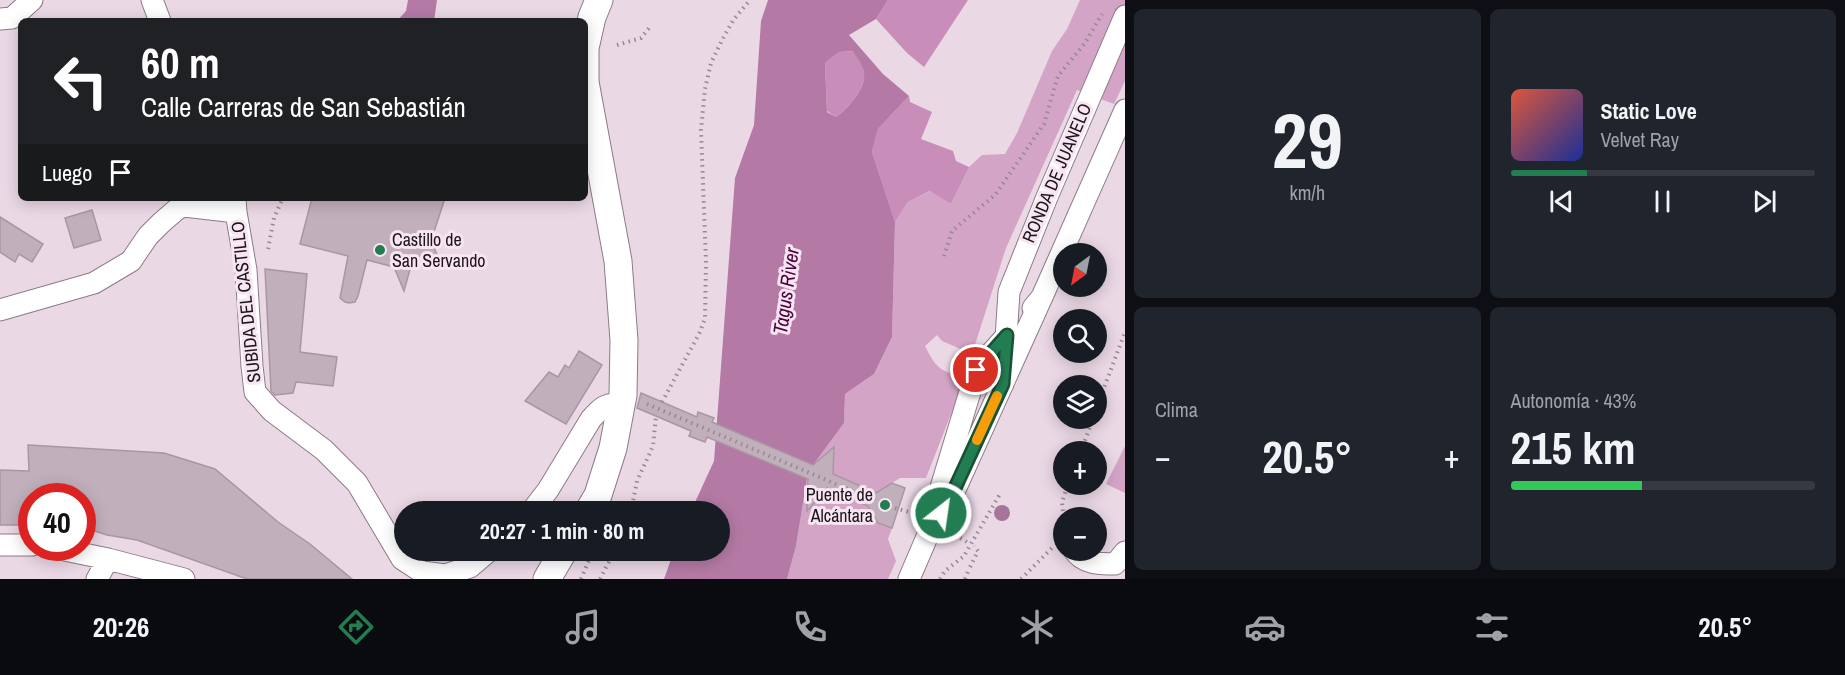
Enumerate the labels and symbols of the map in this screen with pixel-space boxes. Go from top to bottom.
street label: RONDA DE JUANELO [1016,99,1097,246]
street label: SUBIDA DEL CASTILLO [225,220,266,384]
place label: Castillo de San Servando [392,227,486,273]
marker: Castillo de San Servando [373,243,387,257]
north arrow [1053,243,1107,297]
water label: Tagus River [766,245,805,336]
pin [950,344,1001,395]
position arrow [909,481,973,545]
place label: Puente de Alcántara [806,482,873,528]
speed limit sign: 40 [18,483,96,561]
marker: Puente de Alcántara [878,498,892,512]

